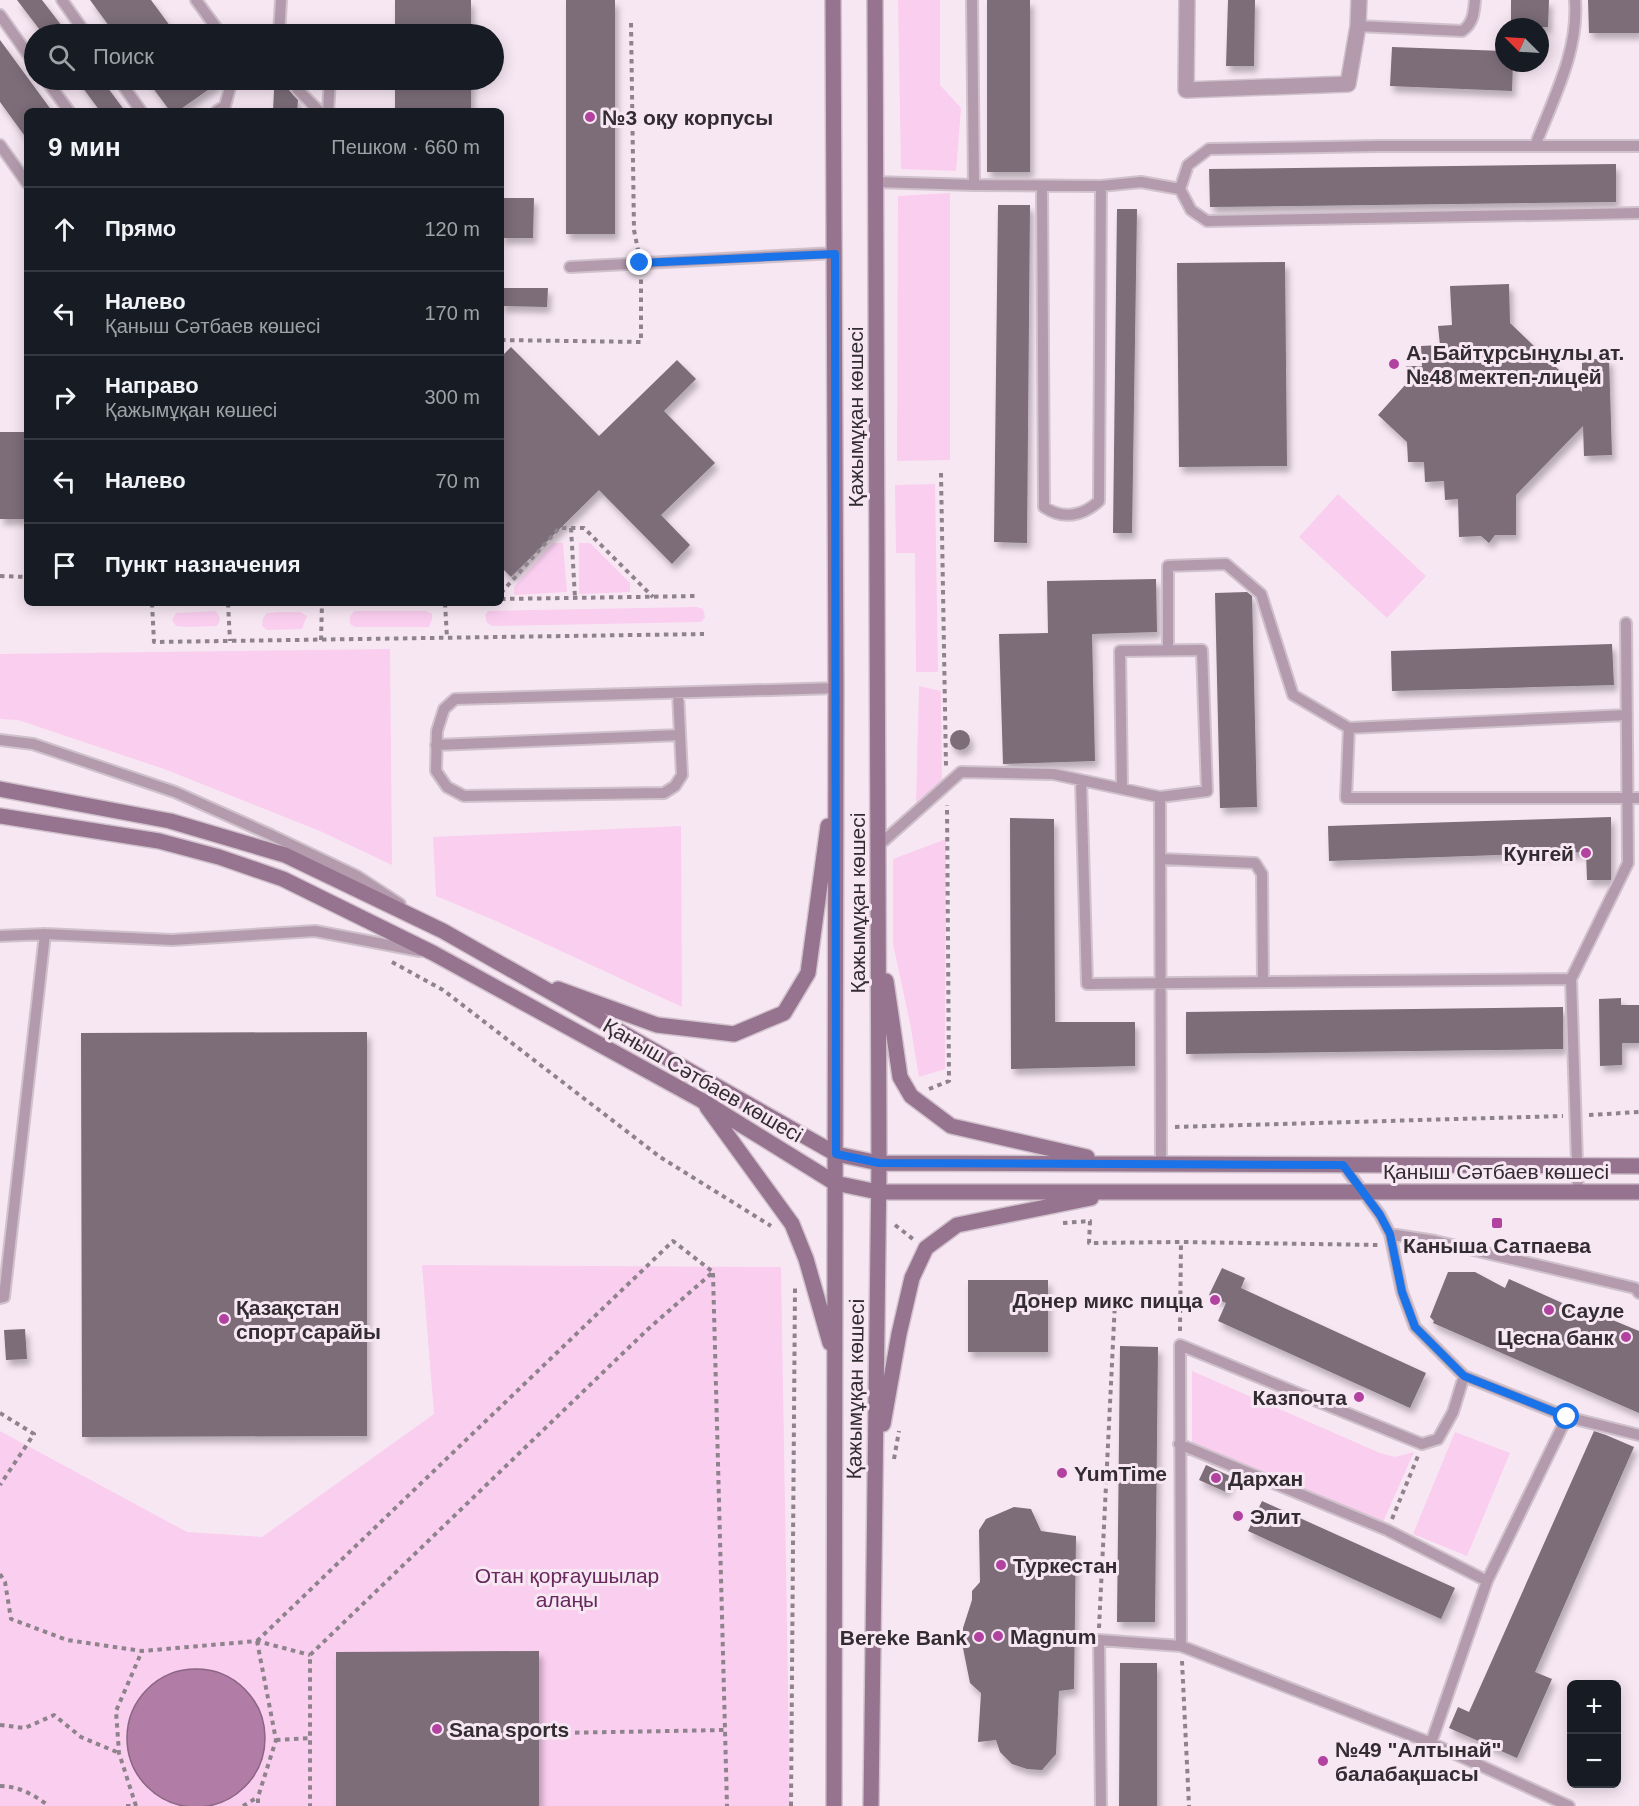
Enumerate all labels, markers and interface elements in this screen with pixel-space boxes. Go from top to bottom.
north arrow [1495,18,1549,72]
search box [24,24,504,90]
icon: search [45,41,78,74]
text: Поиск [93,44,154,69]
place label: №3 оқу корпусы [602,106,773,129]
marker: №3 оқу корпусы [583,110,597,124]
text: 9 мин [48,132,121,162]
text: Пешком · 660 m [331,136,480,158]
icon: ahead [48,213,81,246]
text: Прямо [105,216,176,241]
text: 120 m [424,218,480,240]
route end [626,249,652,275]
text: Налево [105,289,186,314]
icon: left [48,297,81,330]
text: 170 m [424,302,480,324]
text: Қаныш Сәтбаев көшесі [105,315,320,337]
street label: Қажымұқан көшесі [844,327,867,507]
place label: А. Байтұрсынұлы ат. №48 мектеп-лицей [1406,341,1624,388]
marker: А. Байтұрсынұлы ат. №48 мектеп-лицей [1387,357,1401,371]
text: Направо [105,373,199,398]
icon: right [48,381,81,414]
text: 300 m [424,386,480,408]
text: Қажымұқан көшесі [105,399,277,421]
icon: left [48,465,81,498]
text: Налево [105,468,186,493]
text: 70 m [436,470,480,492]
icon: arrive [48,549,81,582]
text: Пункт назначения [105,552,301,577]
street label: Қажымұқан көшесі [846,813,869,993]
place label: Кунгей [1503,842,1574,865]
marker: Кунгей [1579,846,1593,860]
street label: Қаныш Сәтбаев көшесі [599,1013,807,1147]
street label: Қаныш Сәтбаев көшесі [1383,1160,1609,1183]
marker: Каныша Сатпаева [1490,1216,1504,1230]
place label: Каныша Сатпаева [1403,1234,1591,1257]
place label: Донер микс пицца [1012,1289,1203,1312]
marker: Донер микс пицца [1208,1293,1222,1307]
place label: Қазақстан спорт сарайы [236,1296,381,1343]
street label: Қажымұқан көшесі [842,1298,868,1480]
place label: Сауле [1561,1299,1624,1322]
marker: Сауле [1542,1303,1556,1317]
marker: Қазақстан спорт сарайы [217,1312,231,1326]
place label: Цесна банк [1497,1326,1614,1349]
marker: Цесна банк [1619,1330,1633,1344]
place label: Казпочта [1252,1386,1347,1409]
marker: Казпочта [1352,1390,1366,1404]
route start [1553,1403,1579,1429]
place label: YumTime [1074,1462,1167,1485]
marker: YumTime [1055,1466,1069,1480]
place label: Дархан [1228,1467,1303,1490]
marker: Дархан [1209,1471,1223,1485]
place label: Элит [1250,1505,1301,1528]
marker: Элит [1231,1509,1245,1523]
place label: Туркестан [1013,1554,1118,1577]
marker: Туркестан [994,1558,1008,1572]
park label: Отан қорғаушылар алаңы [475,1564,659,1611]
place label: Magnum [1010,1625,1096,1648]
place label: Bereke Bank [840,1626,967,1649]
marker: Magnum [991,1629,1005,1643]
marker: Bereke Bank [972,1630,986,1644]
map controls [1567,1680,1621,1788]
button: + [1567,1680,1621,1734]
place label: Sana sports [449,1718,569,1741]
marker: Sana sports [430,1722,444,1736]
button: − [1567,1734,1621,1788]
place label: №49 "Алтынай" балабақшасы [1335,1738,1502,1785]
marker: №49 "Алтынай" балабақшасы [1316,1754,1330,1768]

